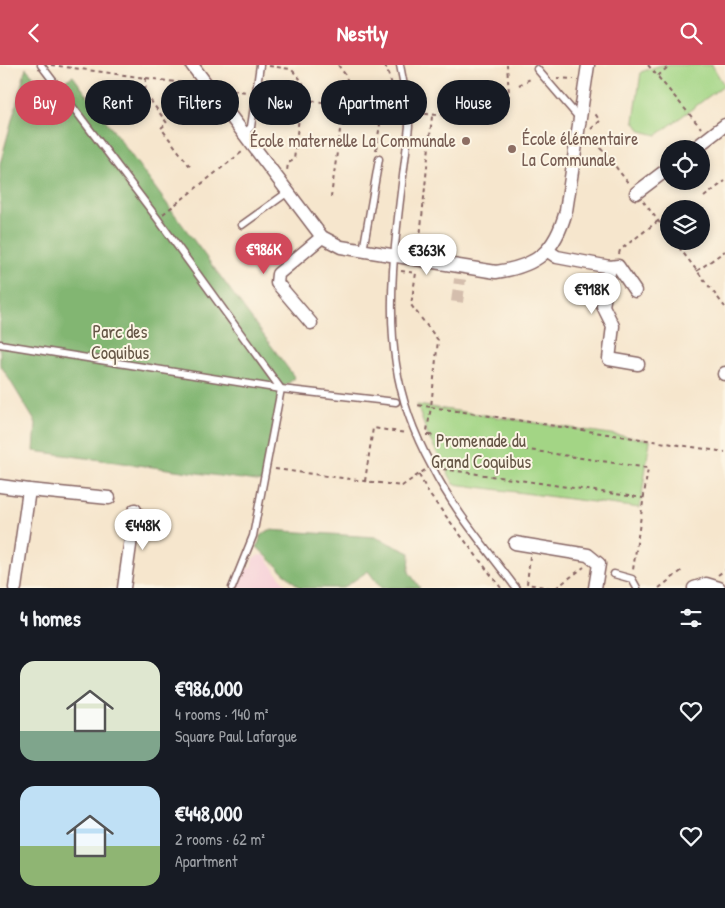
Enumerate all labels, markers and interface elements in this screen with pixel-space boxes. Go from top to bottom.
text: Nestly [337,18,388,48]
icon: back [20,19,48,47]
icon: search [677,19,705,47]
chip: Buy [15,80,75,125]
chip: Rent [85,80,151,125]
chip: Filters [161,80,239,125]
chip: New [249,80,311,125]
chip: Apartment [321,80,427,125]
chip: House [437,80,510,125]
place label: École élémentaire La Communale [522,126,638,172]
place label: École maternelle La Communale [250,128,456,153]
marker: École maternelle La Communale [460,135,472,147]
map controls [660,140,710,250]
button: locate [660,140,710,190]
marker: École élémentaire La Communale [506,143,518,155]
button: layers [660,200,710,250]
pin: €986K [229,233,299,275]
pin: €363K [392,233,462,276]
text: €986K [246,238,282,260]
text: €363K [409,239,445,261]
pin: €918K [557,273,627,315]
text: €918K [575,278,609,300]
park label: Parc des Coquibus [91,319,149,365]
park label: Promenade du Grand Coquibus [431,428,531,474]
pin: €448K [108,509,178,551]
text: €448K [126,514,161,536]
text: 4 homes [20,604,81,633]
icon: filters [677,604,705,632]
text: €986,000 [175,674,243,703]
icon: home [60,681,120,741]
icon: heart [677,697,705,725]
text: 4 rooms · 140 m² [175,703,269,725]
text: Square Paul Lafargue [175,725,297,747]
text: €448,000 [175,799,242,828]
icon: home [60,806,120,866]
icon: heart [677,822,705,850]
text: 2 rooms · 62 m² [175,828,265,850]
text: Apartment [175,850,238,872]

